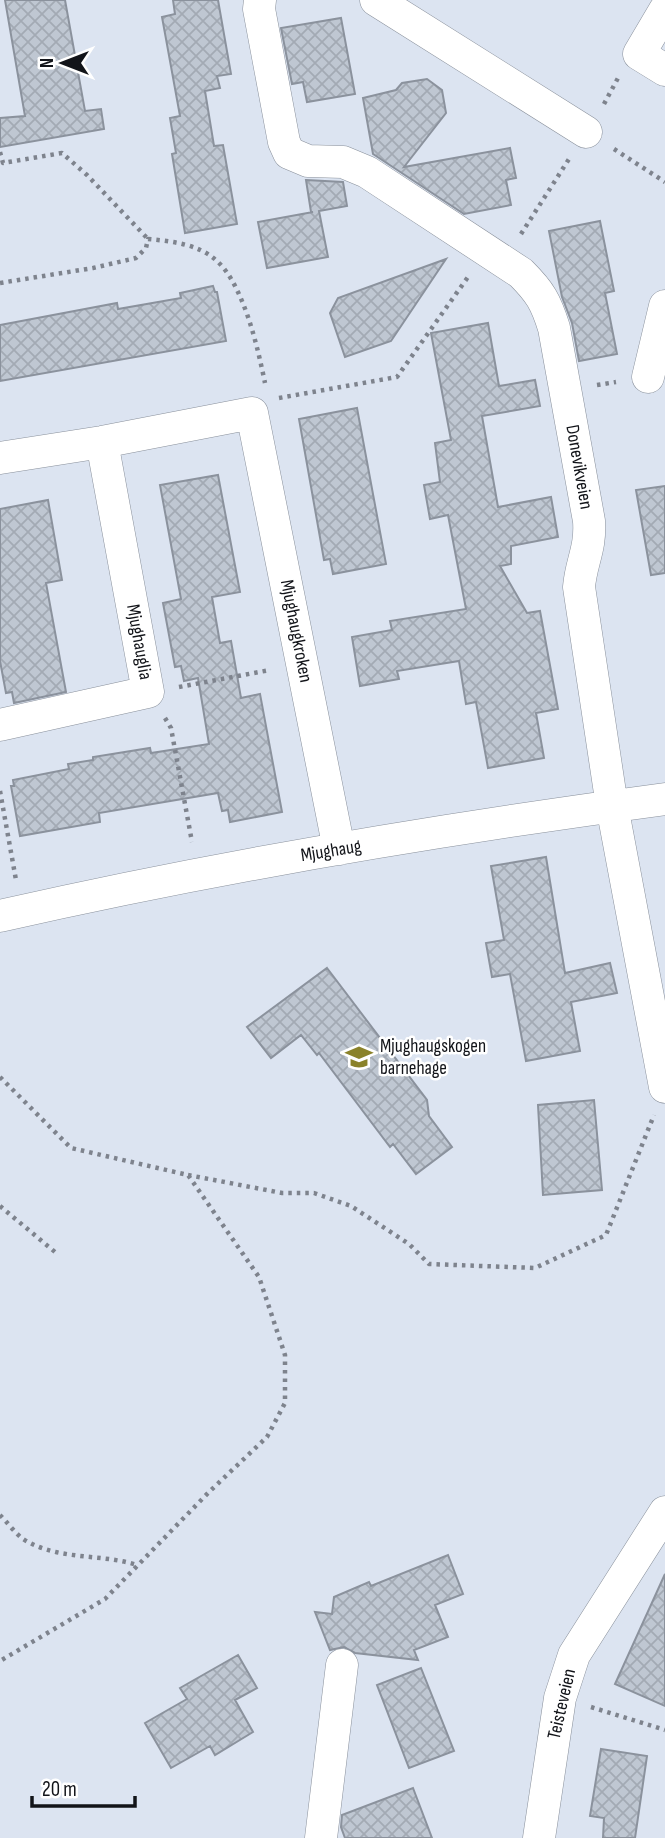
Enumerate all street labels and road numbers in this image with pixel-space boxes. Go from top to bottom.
street label: Donevikveien [560,423,598,511]
street label: Mjughaugkroken [275,578,317,684]
street label: Mjughauglia [121,603,157,681]
street label: Mjughaug [299,835,363,867]
street label: Teisteveien [543,1666,581,1742]

